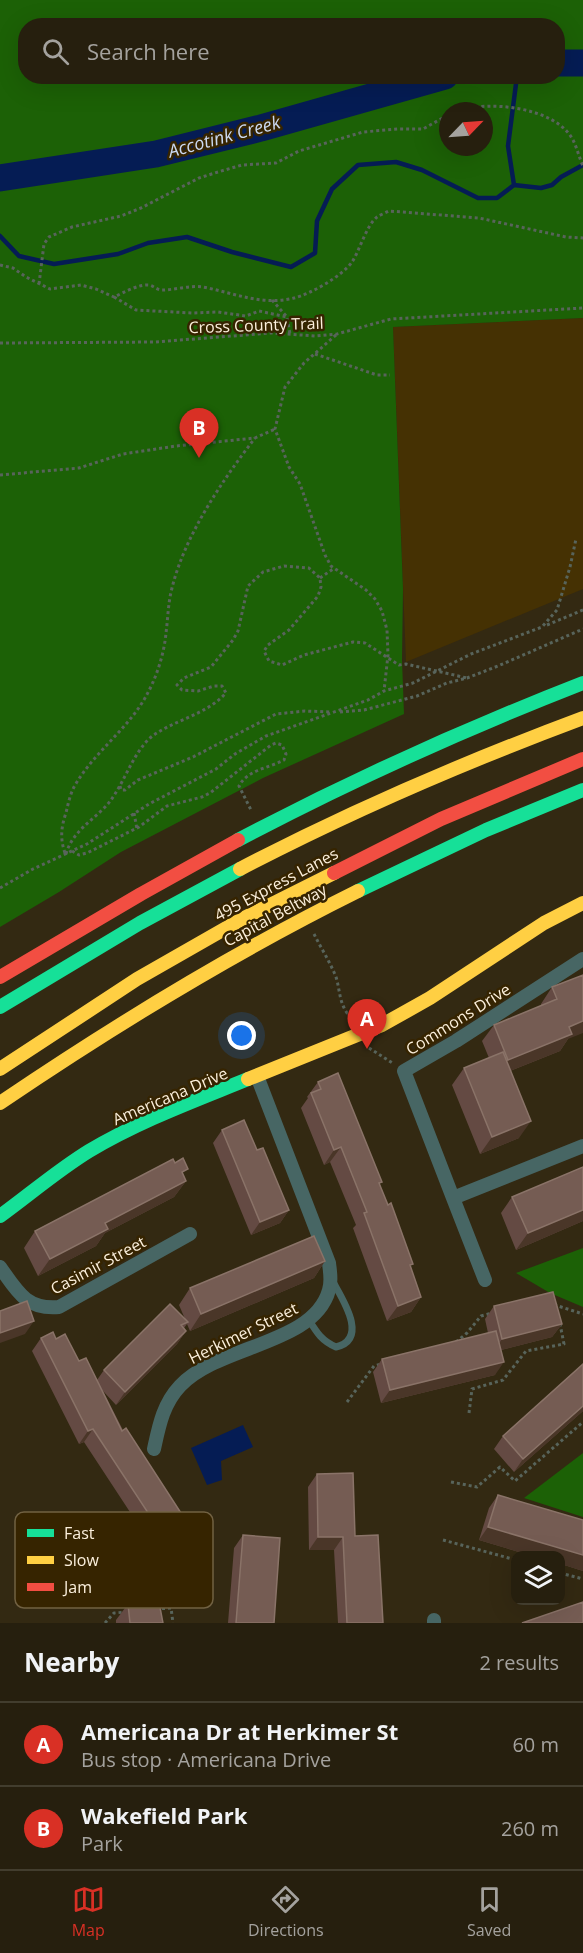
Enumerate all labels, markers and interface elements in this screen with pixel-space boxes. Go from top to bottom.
search box [18,18,565,84]
icon: search [39,35,72,68]
text: Search here [87,36,210,66]
north arrow [439,102,493,156]
water label: Accotink Creek [163,109,284,163]
street label: Cross County Trail [188,312,324,338]
pin: B [180,408,218,458]
street label: 495 Express Lanes [210,842,342,926]
street label: Capital Beltway [220,878,331,951]
street label: Commons Drive [401,978,515,1060]
pin: A [348,1000,386,1049]
your location [227,1021,256,1050]
street label: Americana Drive [109,1062,231,1130]
street label: Casimir Street [47,1231,150,1299]
street label: Herkimer Street [185,1297,302,1369]
legend [15,1512,213,1608]
text: Fast [64,1522,95,1544]
text: Slow [64,1549,99,1571]
map controls [511,1551,565,1605]
button: layers [511,1551,565,1605]
text: Jam [62,1576,92,1598]
text: Nearby [24,1644,119,1680]
text: 2 results [479,1649,559,1676]
text: Americana Dr at Herkimer St [81,1716,398,1746]
text: A [37,1731,50,1758]
text: 60 m [512,1731,559,1758]
text: Bus stop · Americana Drive [81,1746,331,1773]
text: Wakefield Park [81,1800,248,1830]
text: B [37,1815,50,1842]
text: 260 m [501,1815,559,1842]
text: Park [81,1830,123,1857]
tab: Map [72,1883,105,1941]
tab: Directions [248,1883,324,1941]
tab: Saved [467,1883,511,1941]

